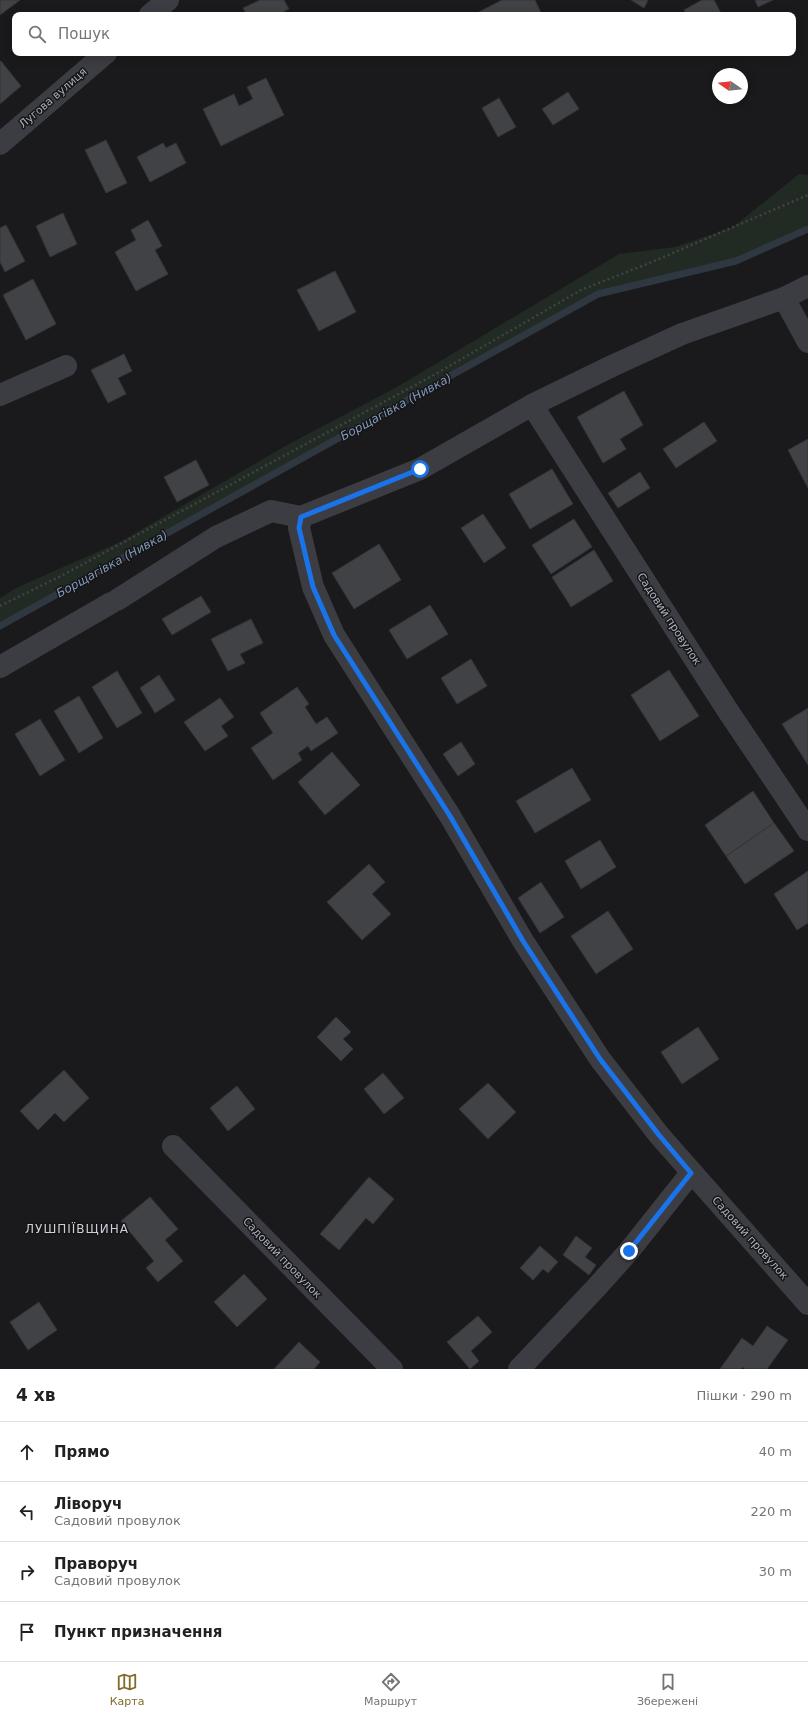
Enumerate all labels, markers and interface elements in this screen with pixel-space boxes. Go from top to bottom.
search box [12,12,796,56]
icon: search [26,23,48,45]
text: Пошук [58,25,110,43]
street label: Лугова вулиця [17,65,89,131]
north arrow [712,68,748,104]
water label: Борщагівка (Нивка) [338,371,454,443]
route start [411,460,429,478]
water label: Борщагівка (Нивка) [54,528,170,600]
street label: Садовий провулок [634,570,704,668]
street label: Садовий провулок [709,1194,791,1282]
street label: Садовий провулок [240,1215,324,1301]
district label: ЛУШПІЇВЩИНА [25,1221,129,1236]
route end [620,1242,638,1260]
text: 4 хв [16,1385,55,1405]
text: Пішки · 290 m [696,1388,792,1403]
icon: ahead [16,1441,38,1463]
text: Прямо [54,1443,110,1461]
text: 40 m [759,1444,792,1459]
text: Ліворуч [54,1495,122,1513]
icon: left [16,1501,38,1523]
text: 220 m [750,1504,792,1519]
text: Садовий провулок [54,1513,181,1528]
text: Праворуч [54,1555,138,1573]
icon: right [16,1561,38,1583]
text: 30 m [759,1564,792,1579]
text: Садовий провулок [54,1573,181,1588]
icon: arrive [16,1621,38,1643]
text: Пункт призначення [54,1623,222,1641]
tab: Карта [110,1671,144,1708]
tab: Маршрут [364,1671,417,1708]
tab: Збережені [637,1671,698,1708]

